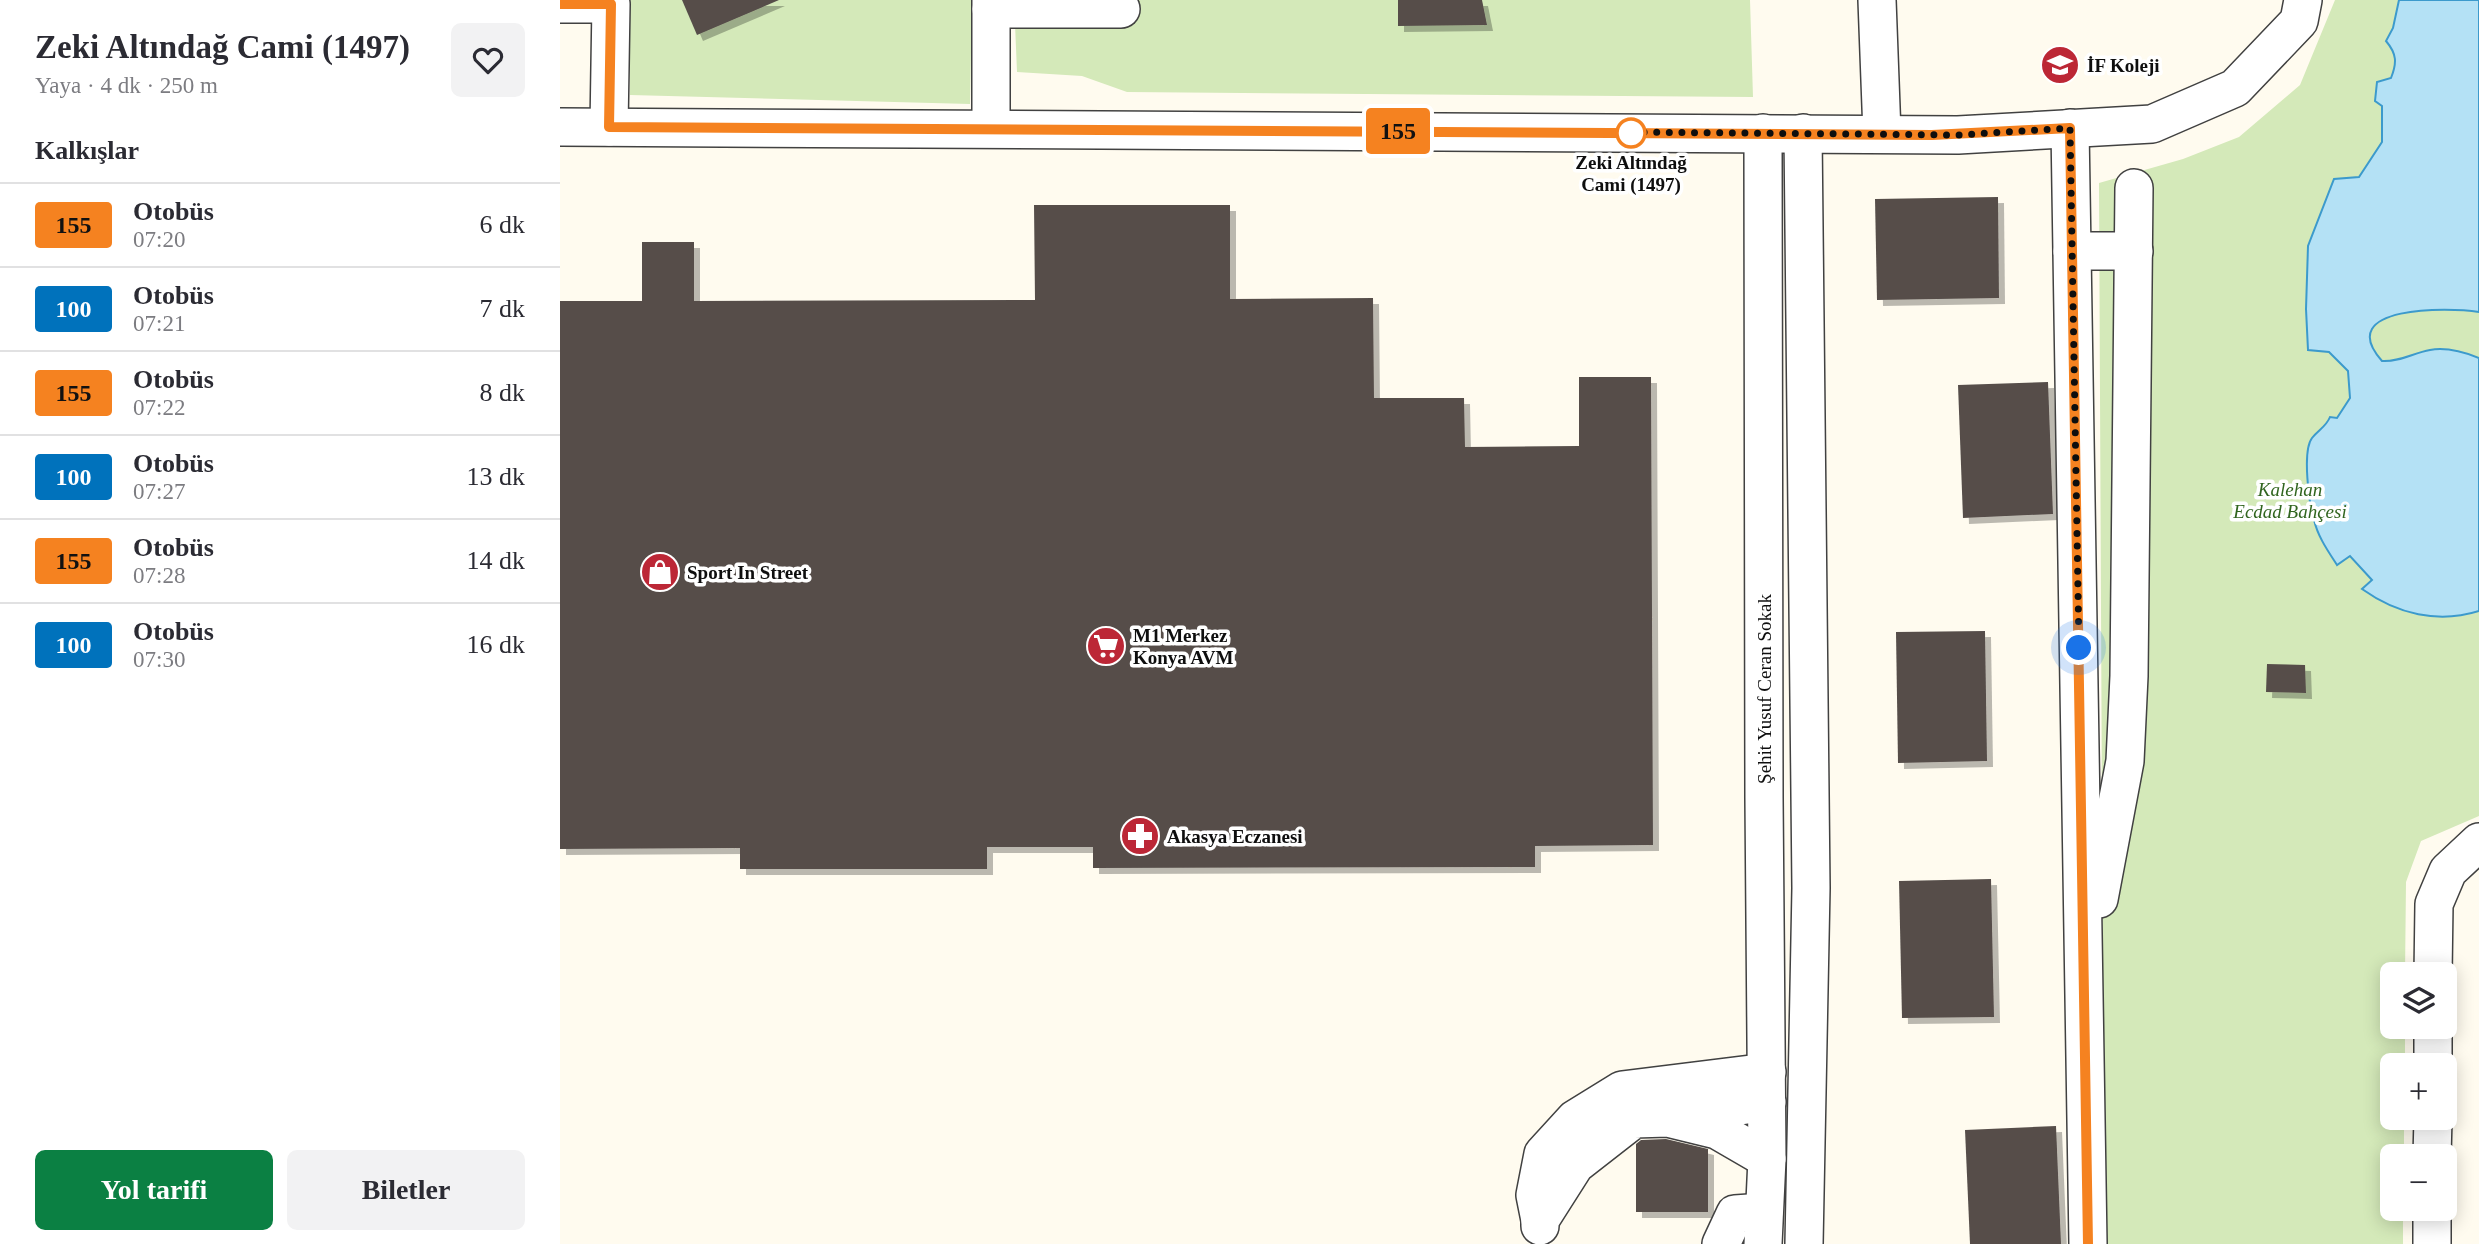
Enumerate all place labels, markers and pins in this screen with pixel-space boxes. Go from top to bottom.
school or university icon: İF Koleji [2039,44,2081,86]
place label: İF Koleji [2087,55,2160,76]
marker: Zeki Altındağ Cami (1497) [1616,118,1646,148]
place label: Zeki Altındağ Cami (1497) [1575,152,1687,196]
shop icon: Sport In Street [639,551,681,593]
place label: Sport In Street [687,562,809,583]
supermarket icon: M1 Merkez Konya AVM [1085,625,1127,667]
place label: M1 Merkez Konya AVM [1133,625,1234,668]
pharmacy icon: Akasya Eczanesi [1119,815,1161,857]
place label: Akasya Eczanesi [1167,826,1303,847]

